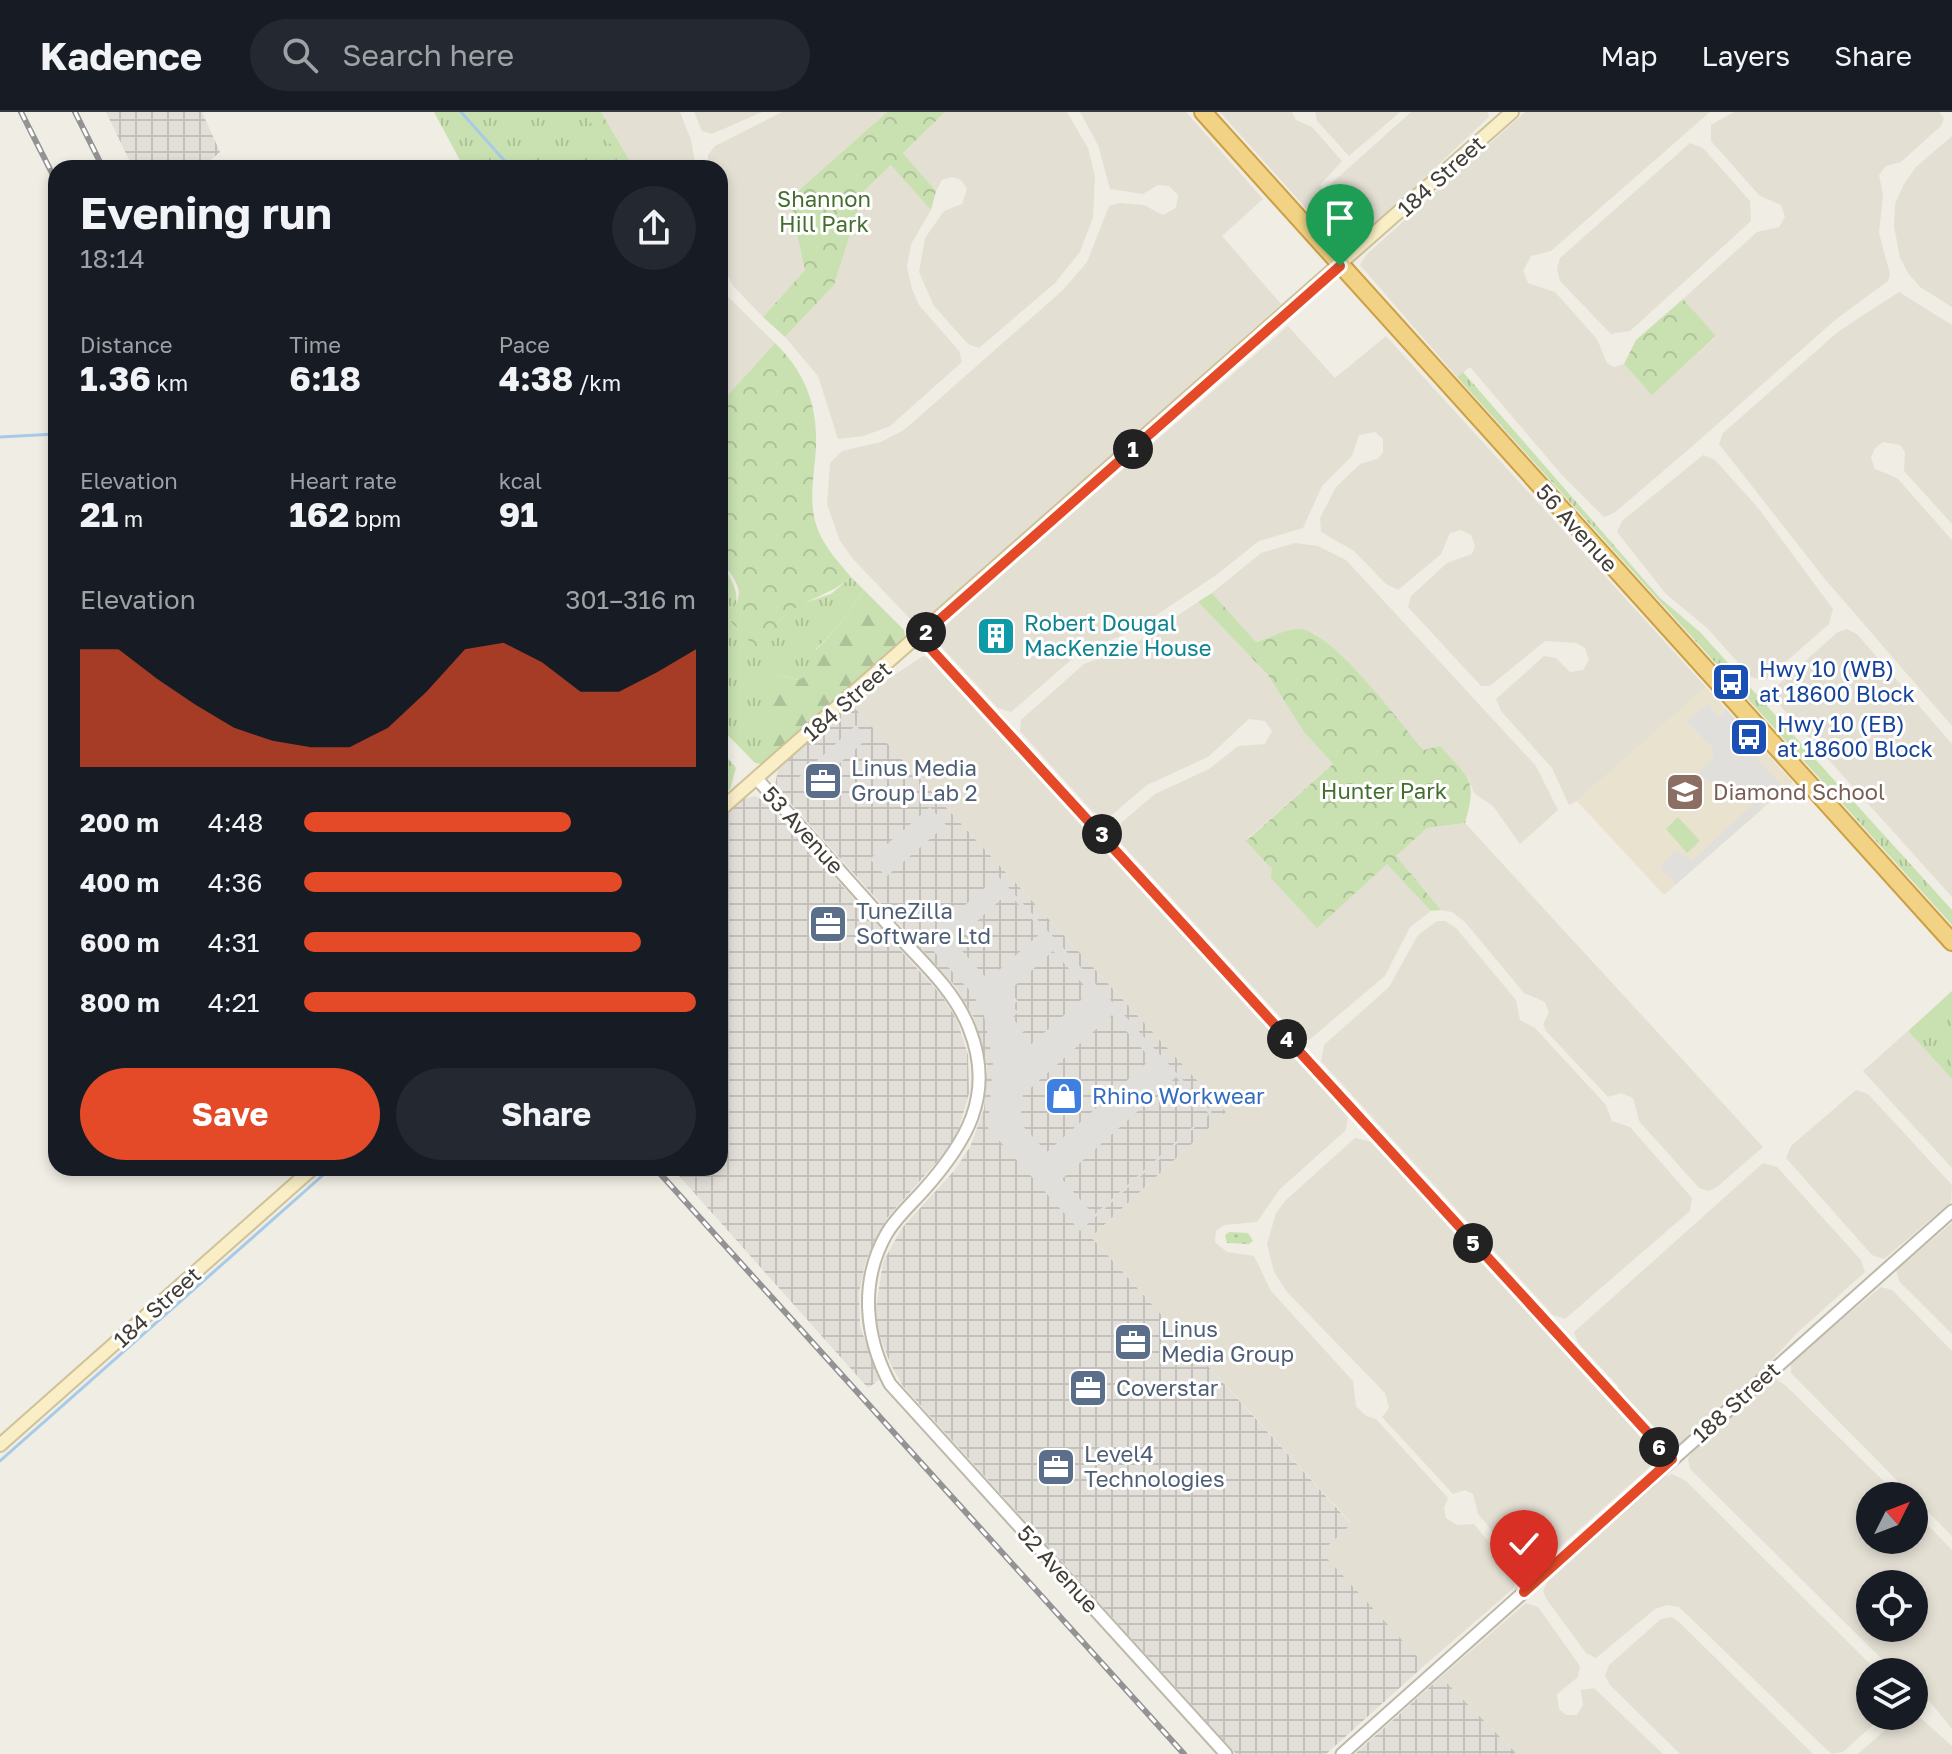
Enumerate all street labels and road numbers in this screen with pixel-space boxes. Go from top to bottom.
street label: 184 Street [1391,129,1490,222]
street label: 56 Avenue [1531,478,1624,577]
street label: 184 Street [797,655,896,746]
street label: 53 Avenue [757,780,850,879]
street label: 184 Street [107,1260,206,1353]
street label: 188 Street [1686,1355,1785,1448]
street label: 52 Avenue [1012,1519,1105,1618]

